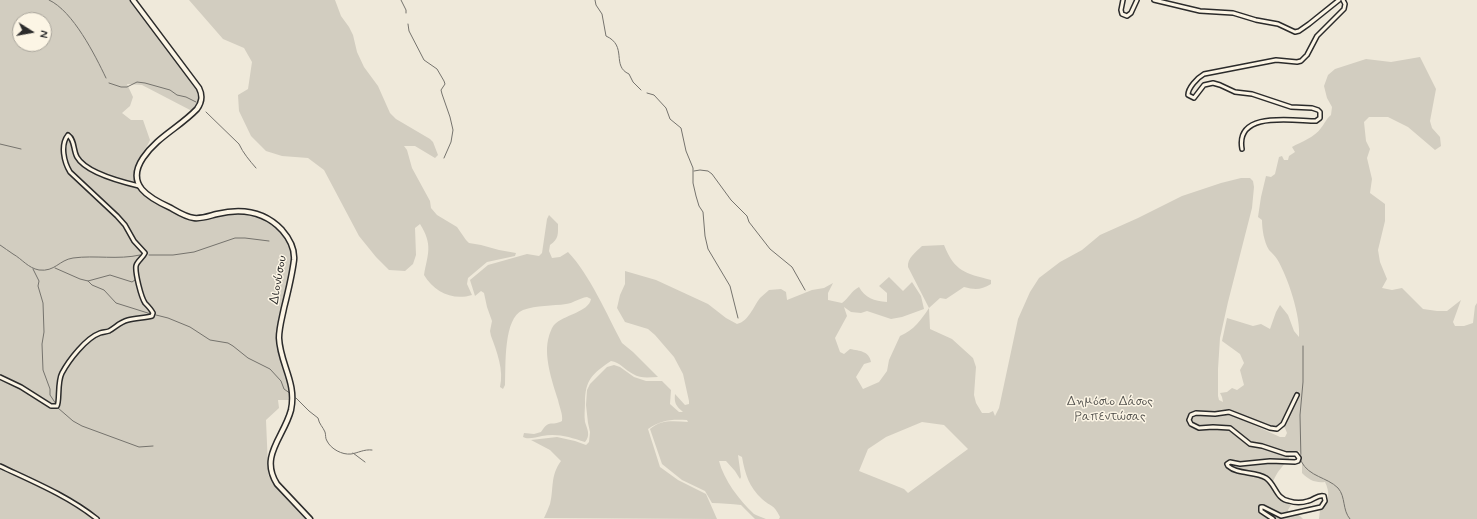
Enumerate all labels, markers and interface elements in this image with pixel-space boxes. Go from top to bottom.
north arrow [12,12,52,52]
text: N [35,29,50,39]
street label: Διονύσου [267,254,291,306]
park label: Δημόσιο Δάσος Ραπεντώσας [1067,394,1153,425]

